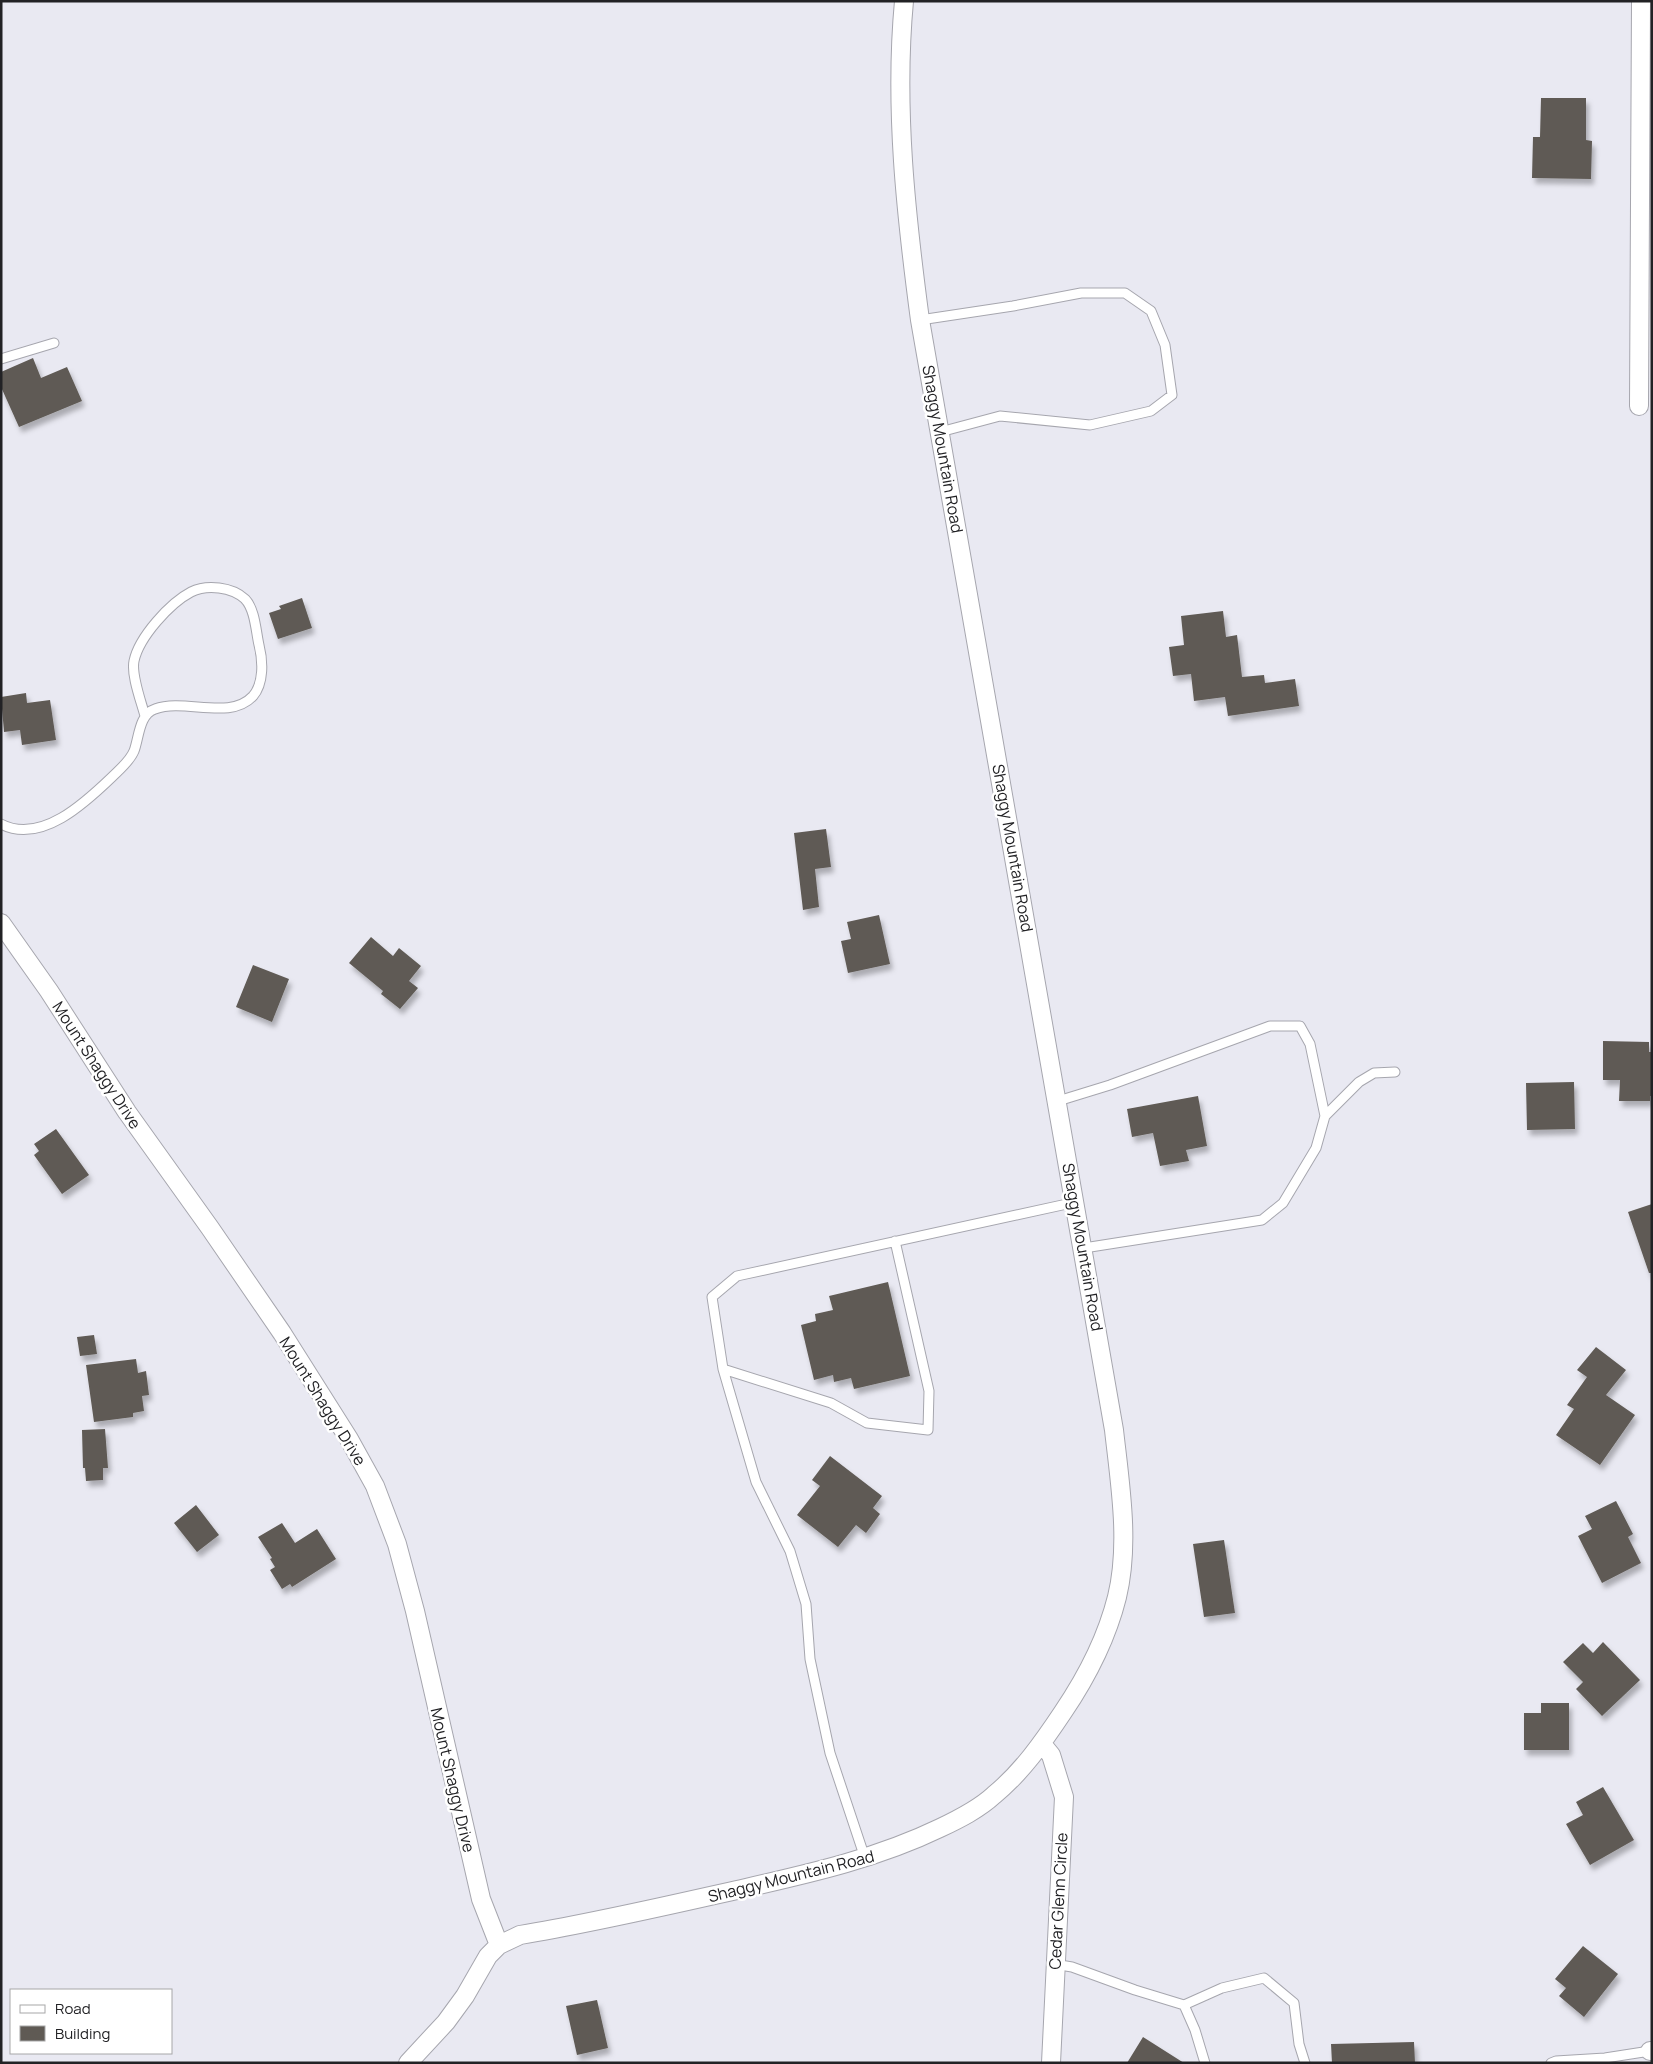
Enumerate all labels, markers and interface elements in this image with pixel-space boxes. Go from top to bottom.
street label: Shaggy Mountain Road [917,363,969,535]
street label: Shaggy Mountain Road [987,762,1039,934]
street label: Mount Shaggy Drive [48,997,146,1133]
street label: Shaggy Mountain Road [1057,1161,1109,1333]
street label: Mount Shaggy Drive [275,1333,371,1469]
street label: Mount Shaggy Drive [426,1706,480,1854]
street label: Cedar Glenn Circle [1043,1832,1073,1970]
street label: Shaggy Mountain Road [706,1845,876,1907]
legend [10,1989,172,2054]
text: Road [55,1998,91,2019]
text: Building [55,2023,110,2044]

